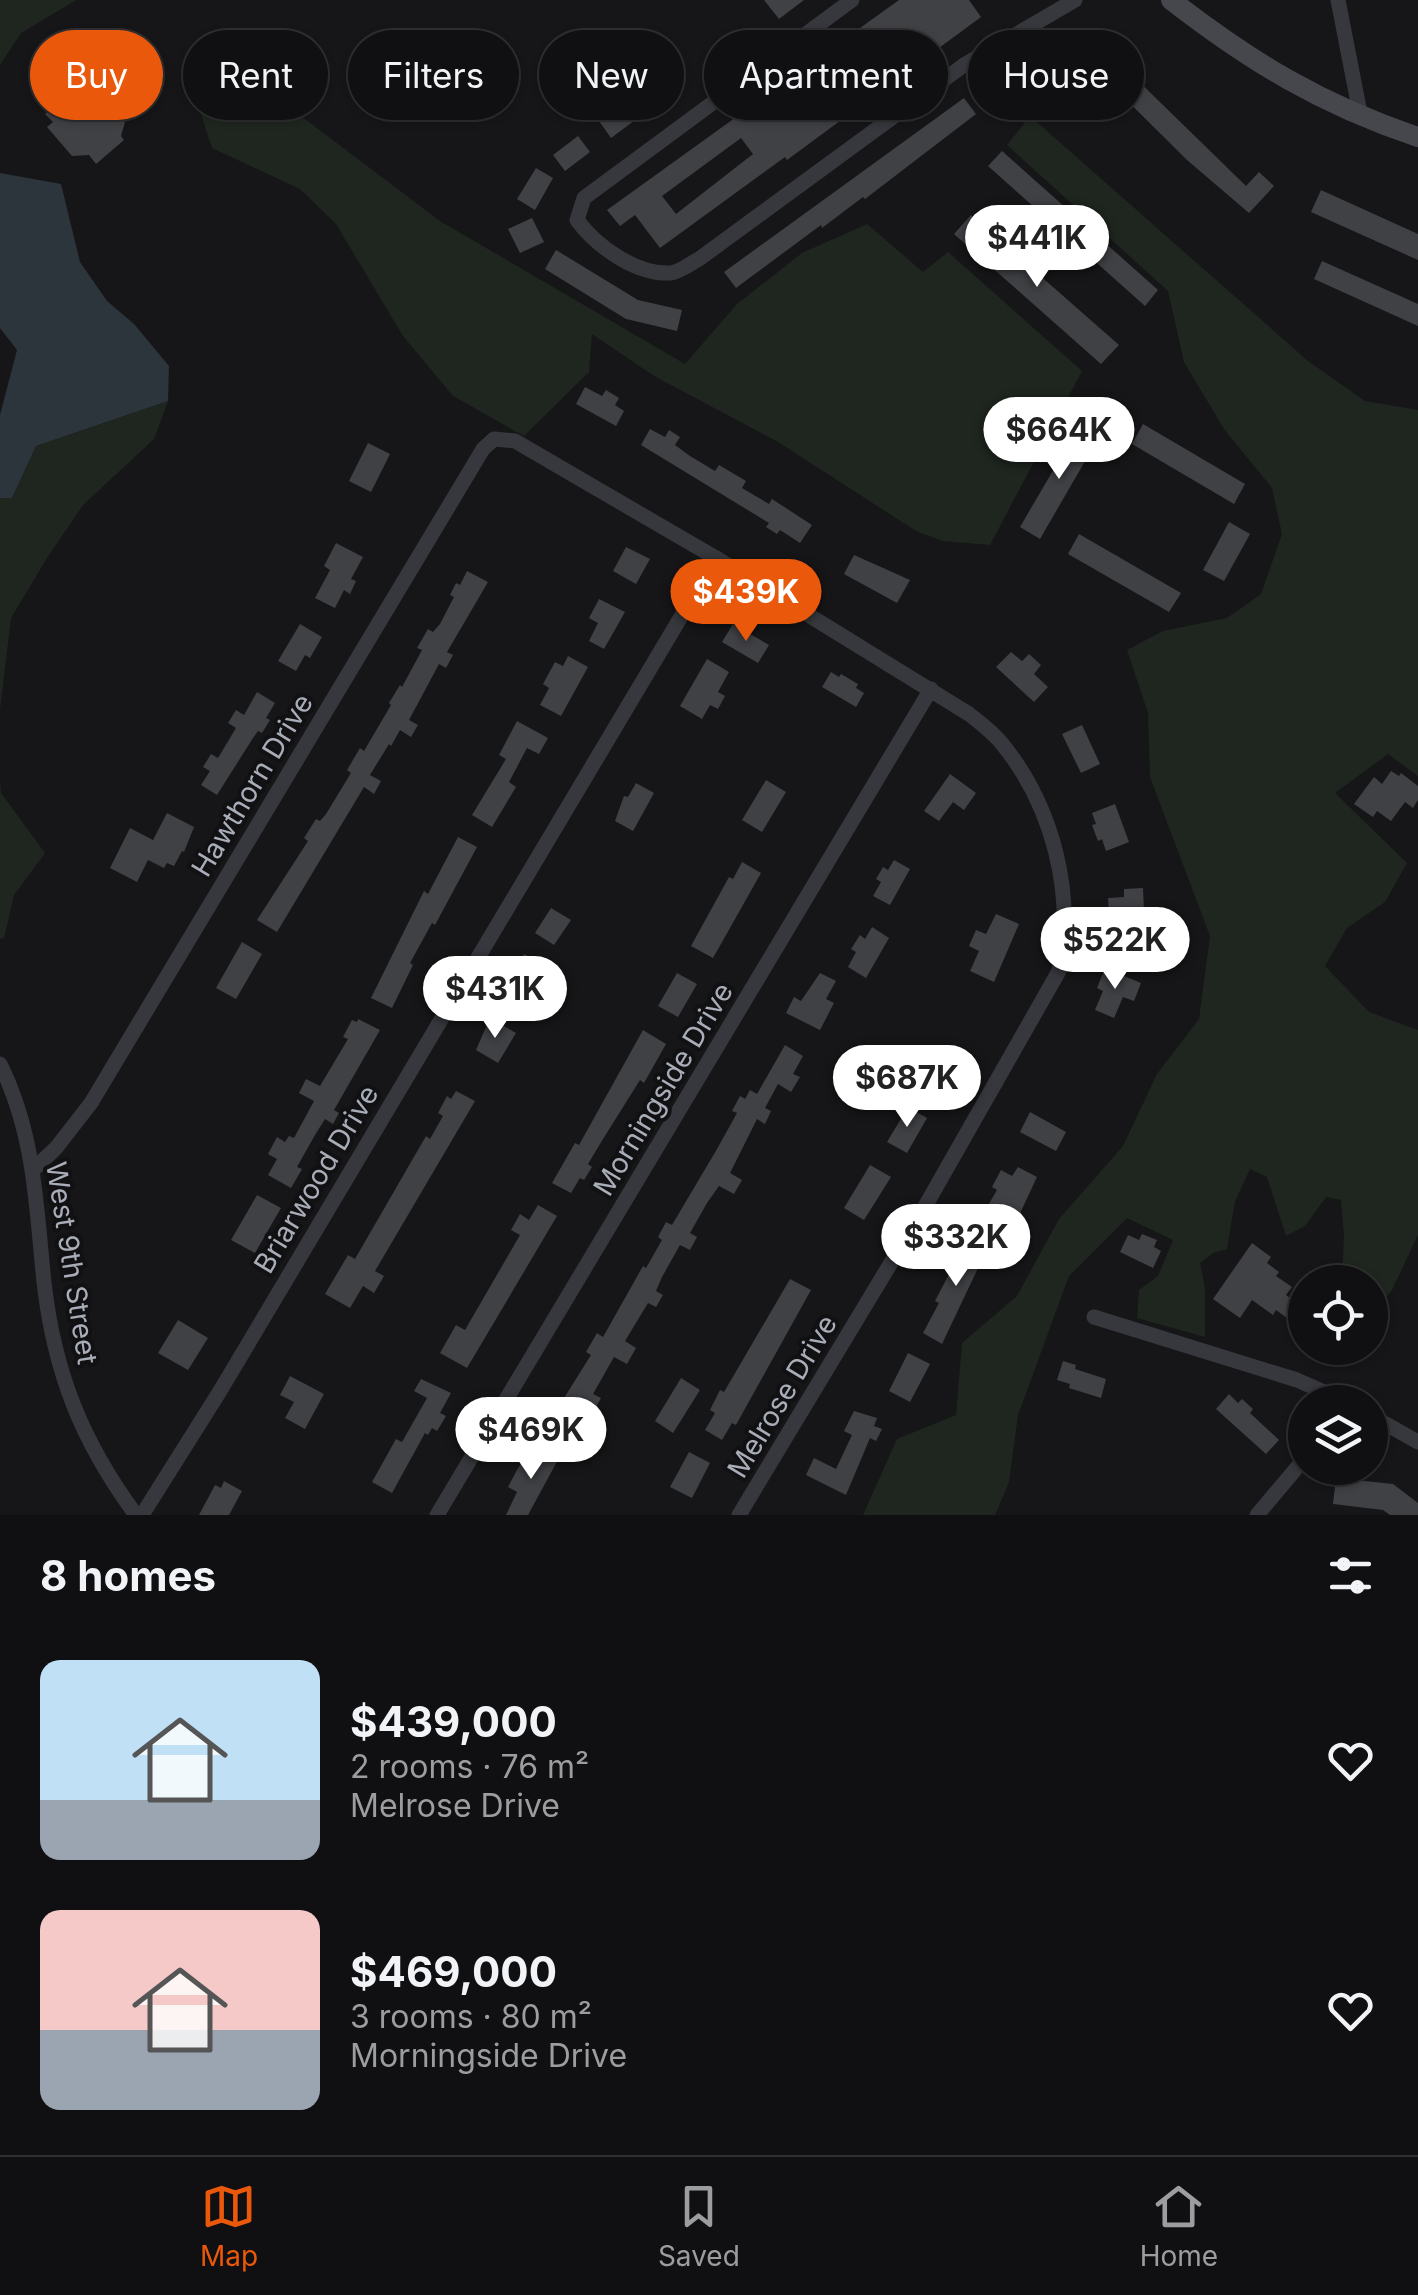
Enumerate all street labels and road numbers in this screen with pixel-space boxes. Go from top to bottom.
street label: Hawthorn Drive [184,688,320,882]
street label: Morningside Drive [586,976,740,1202]
street label: Briarwood Drive [247,1079,385,1279]
street label: West 9th Street [39,1159,105,1367]
street label: Melrose Drive [720,1308,844,1484]

